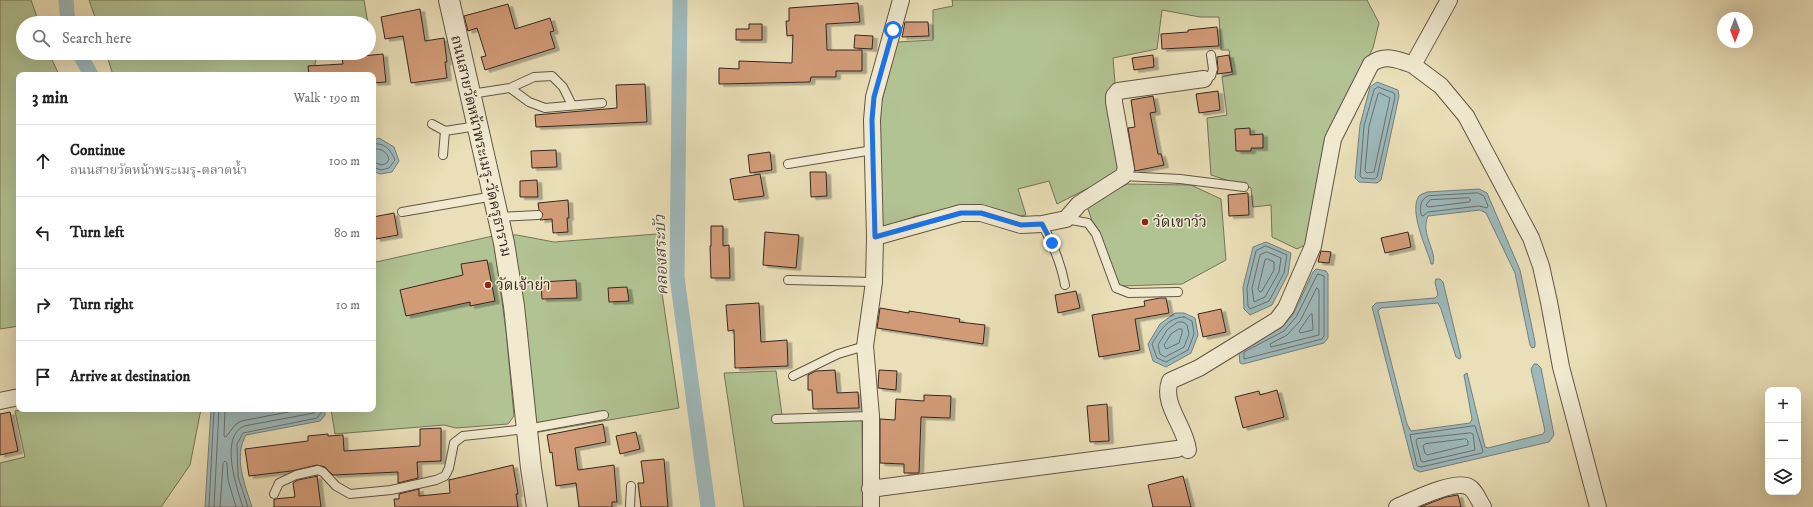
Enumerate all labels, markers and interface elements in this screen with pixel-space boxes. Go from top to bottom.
north arrow [1717,12,1753,48]
search box [16,16,376,60]
route start [884,21,902,39]
icon: search [30,27,52,49]
text: Search here [62,29,131,48]
street label: ถนนสายวัดหน้าพระเมรุ-วัดครุธาราม [445,33,516,259]
text: 3 min [32,87,68,109]
text: Walk · 190 m [294,90,360,106]
text: Continue [70,141,125,160]
icon: ahead [32,150,54,172]
text: 100 m [329,153,360,169]
text: ถนนสายวัดหน้าพระเมรุ-ตลาดน้ำ [70,162,247,178]
place label: วัดเขาวัว [1153,213,1207,232]
water label: คลองสระบัว [650,214,672,296]
marker: วัดเขาวัว [1140,217,1150,227]
icon: left [32,222,54,244]
text: Turn left [70,223,124,242]
text: 80 m [334,225,360,241]
route end [1043,234,1061,252]
place label: วัดเจ้าย่า [496,276,551,295]
marker: วัดเจ้าย่า [483,280,493,290]
icon: right [32,294,54,316]
text: Turn right [70,295,133,314]
text: 10 m [336,297,360,313]
icon: arrive [32,366,54,388]
text: Arrive at destination [70,367,190,386]
map controls [1765,387,1801,495]
button: + [1765,387,1801,423]
button: − [1765,423,1801,459]
button: layers [1765,459,1801,495]

